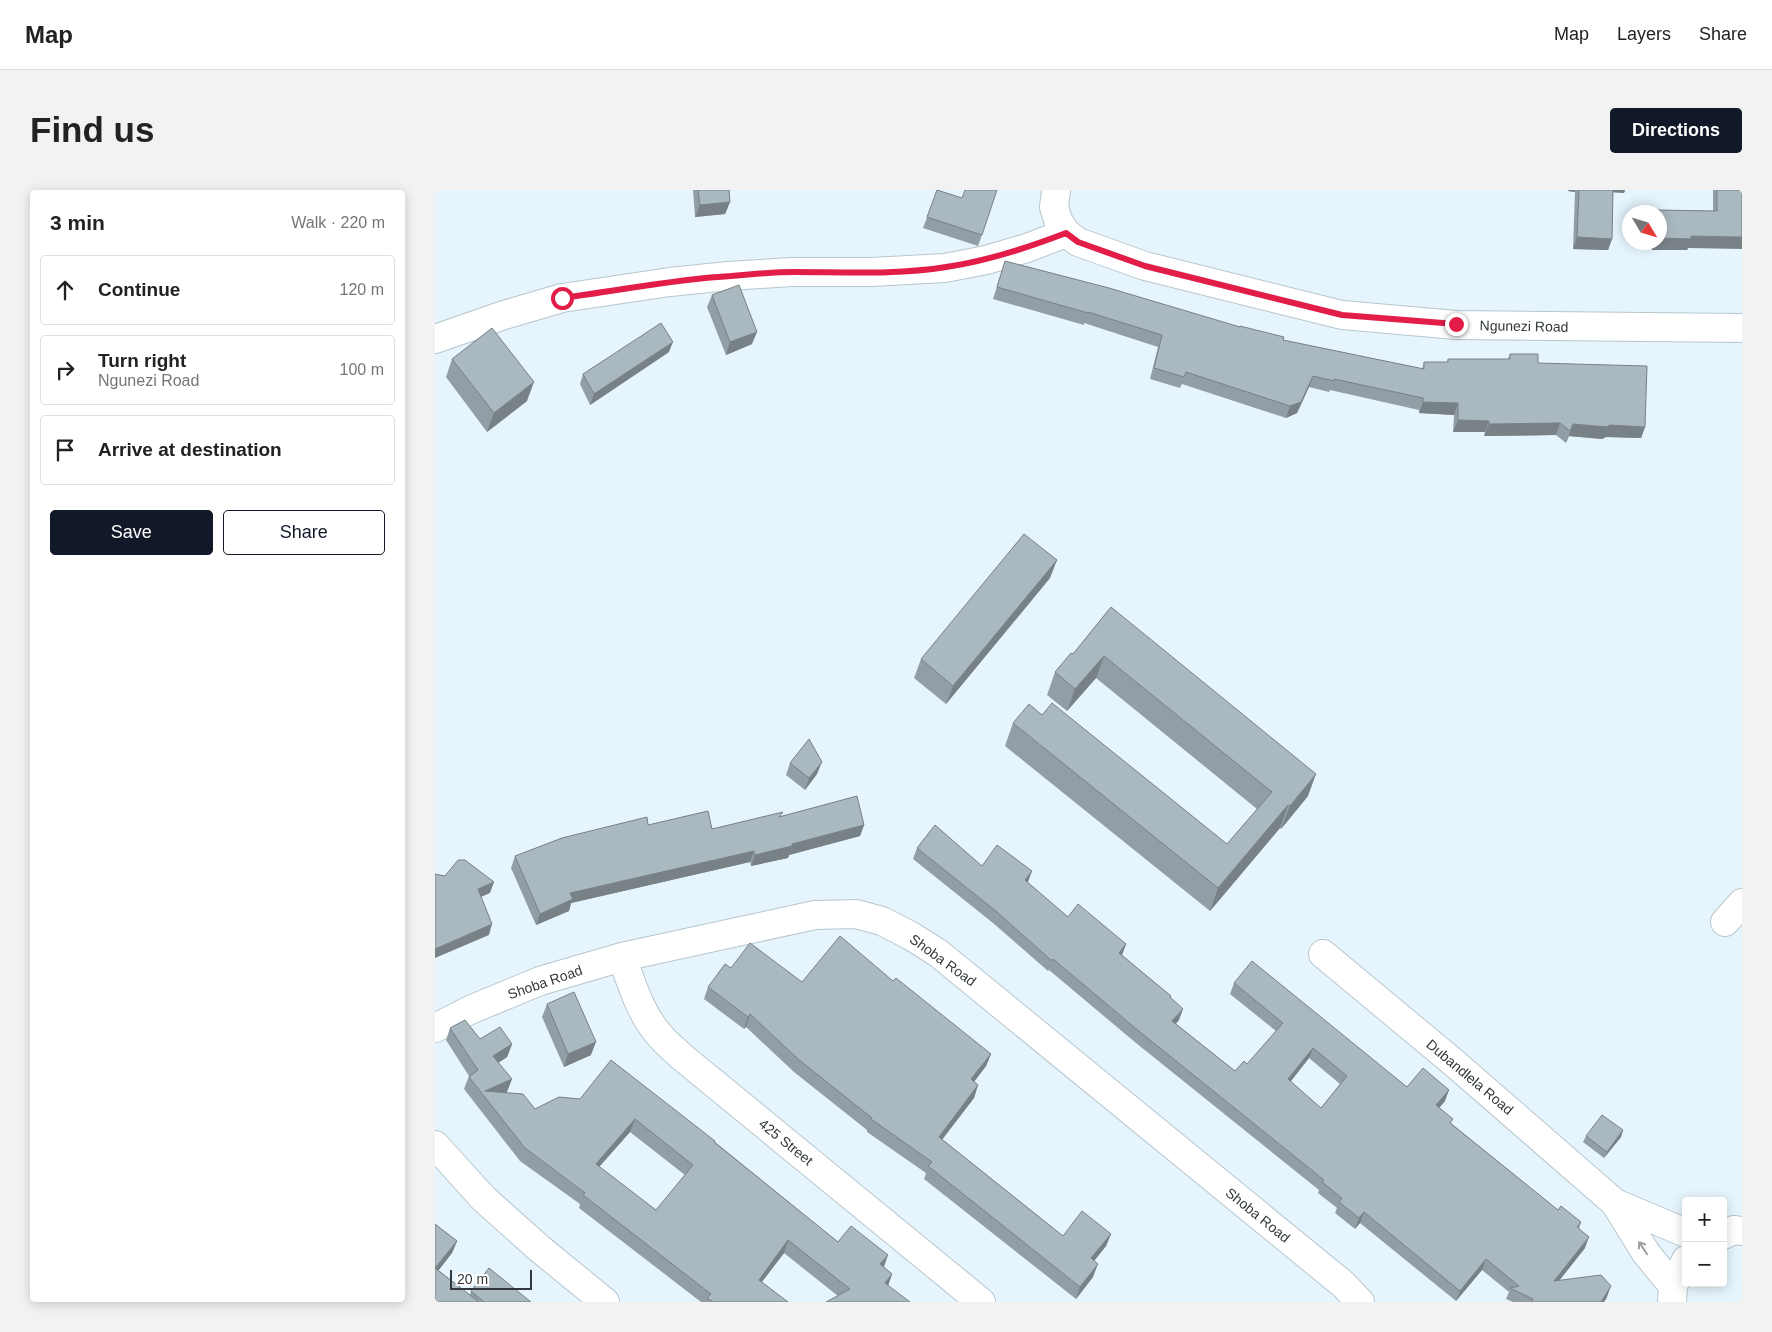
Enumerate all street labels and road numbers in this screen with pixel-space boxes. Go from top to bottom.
street label: Ngunezi Road [1479,317,1569,335]
street label: Shoba Road [907,931,979,989]
street label: Shoba Road [506,962,584,1002]
street label: Dubandlela Road [1423,1036,1517,1118]
street label: 425 Street [756,1115,816,1169]
street label: Shoba Road [1223,1184,1293,1246]

